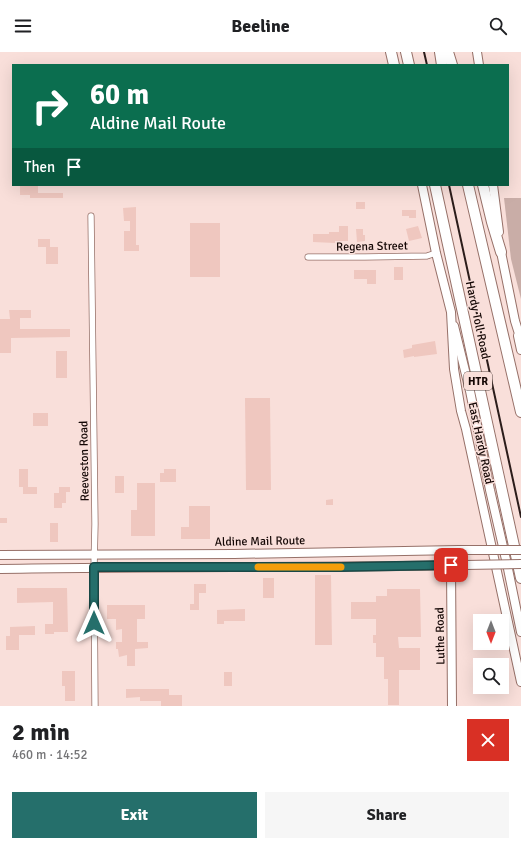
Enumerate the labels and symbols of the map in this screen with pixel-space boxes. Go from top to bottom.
street label: Regena Street [336,238,408,255]
street label: Hardy Toll Road [462,280,493,361]
road number: HTR [464,372,492,390]
street label: East Hardy Road [464,401,497,486]
street label: Reeveston Road [76,421,93,501]
street label: Aldine Mail Route [215,533,305,550]
pin [434,548,468,582]
position arrow [73,602,115,644]
street label: Luthe Road [432,607,449,665]
north arrow [473,614,509,650]

